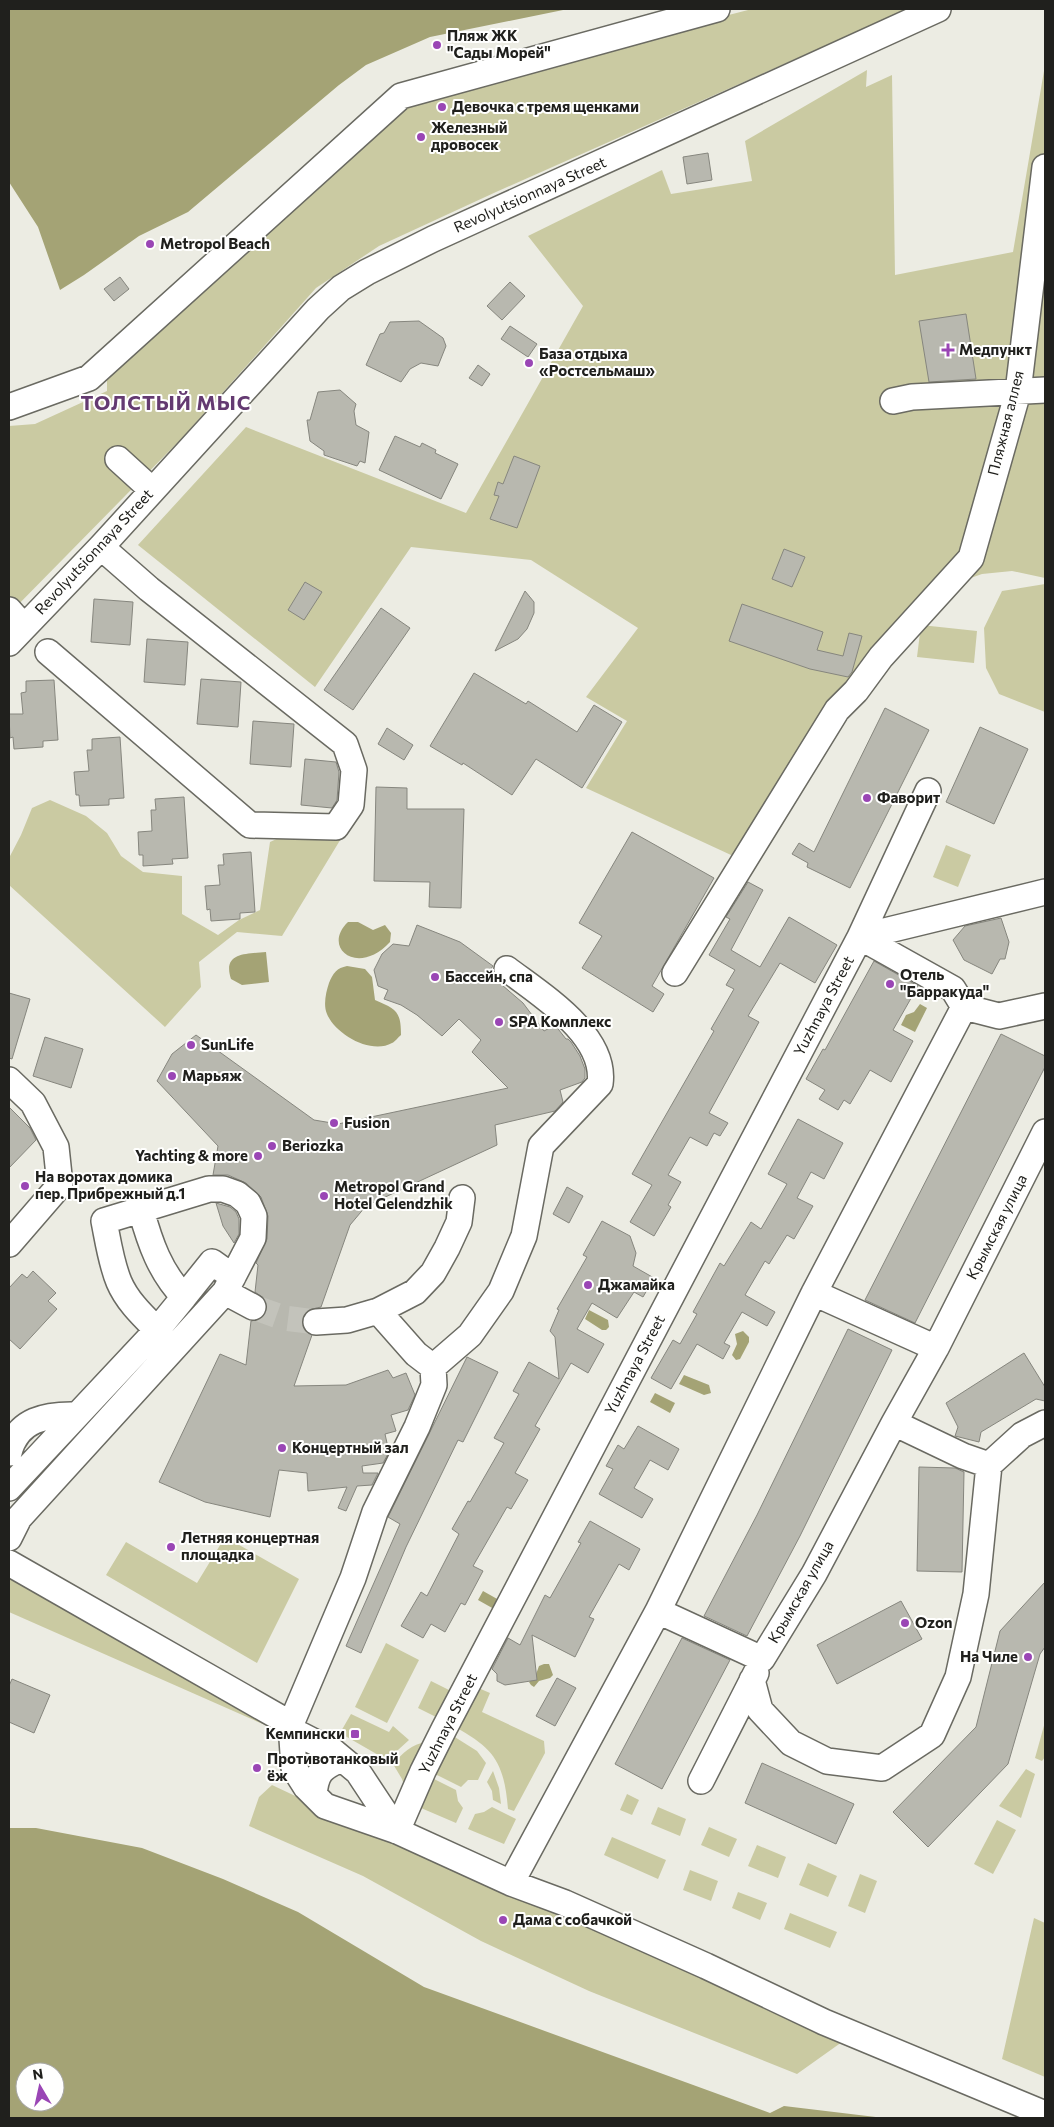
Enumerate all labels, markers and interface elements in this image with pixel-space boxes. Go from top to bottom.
place label: Пляж ЖК "Сады Морей" [447,26,551,61]
marker: Пляж ЖК "Сады Морей" [431,39,443,51]
place label: Девочка с тремя щенками [452,97,639,115]
marker: Девочка с тремя щенками [436,101,448,113]
place label: Железный дровосек [431,118,508,153]
marker: Железный дровосек [415,131,427,143]
street label: Revolyutsionnaya Street [451,152,609,236]
place label: Metropol Beach [160,234,270,252]
marker: Metropol Beach [144,238,156,250]
place label: Медпункт [959,340,1032,358]
marker: Медпункт [941,343,955,357]
place label: База отдыха «Ростсельмаш» [539,344,655,379]
marker: База отдыха «Ростсельмаш» [523,357,535,369]
street label: Пляжная аллея [983,368,1027,477]
district label: ТОЛСТЫЙ МЫС [80,390,252,414]
street label: Revolyutsionnaya Street [30,485,156,618]
place label: Фаворит [877,788,940,806]
marker: Фаворит [861,792,873,804]
street label: Yuzhnaya Street [789,953,857,1058]
place label: Отель "Барракуда" [900,965,989,1000]
place label: Бассейн, спа [445,967,533,985]
marker: Бассейн, спа [429,971,441,983]
marker: Отель "Барракуда" [884,978,896,990]
place label: SPA Комплекс [509,1012,611,1030]
marker: SPA Комплекс [493,1016,505,1028]
place label: SunLife [201,1035,254,1053]
marker: SunLife [185,1039,197,1051]
place label: Марьяж [182,1066,242,1084]
marker: Марьяж [166,1070,178,1082]
place label: Fusion [344,1113,390,1131]
marker: Fusion [328,1117,340,1129]
place label: Beriozka [282,1136,343,1154]
marker: Beriozka [266,1140,278,1152]
place label: Yachting & more [135,1146,248,1164]
marker: Yachting & more [252,1150,264,1162]
place label: На воротах домика пер. Прибрежный д.1 [35,1167,185,1202]
street label: Крымская улица [962,1171,1030,1282]
place label: Metropol Grand Hotel Gelendzhik [334,1177,453,1212]
marker: На воротах домика пер. Прибрежный д.1 [19,1180,31,1192]
marker: Metropol Grand Hotel Gelendzhik [318,1190,330,1202]
place label: Джамайка [598,1275,675,1293]
marker: Джамайка [582,1279,594,1291]
street label: Yuzhnaya Street [600,1312,668,1417]
place label: Концертный зал [292,1438,409,1456]
marker: Концертный зал [276,1442,288,1454]
place label: Летняя концертная площадка [181,1528,319,1563]
street label: Крымская улица [764,1537,837,1646]
marker: Летняя концертная площадка [165,1541,177,1553]
place label: Ozon [915,1613,953,1631]
marker: Ozon [899,1617,911,1629]
place label: На Чиле [960,1647,1018,1665]
marker: На Чиле [1022,1651,1034,1663]
street label: Yuzhnaya Street [414,1670,480,1777]
place label: Кемпински [265,1724,345,1742]
marker: Кемпински [349,1728,361,1740]
place label: Противотанковый ёж [267,1749,399,1784]
marker: Противотанковый ёж [251,1762,263,1774]
place label: Дама с собачкой [513,1910,632,1928]
marker: Дама с собачкой [497,1914,509,1926]
north arrow [15,2062,65,2112]
text: N [31,2064,44,2083]

